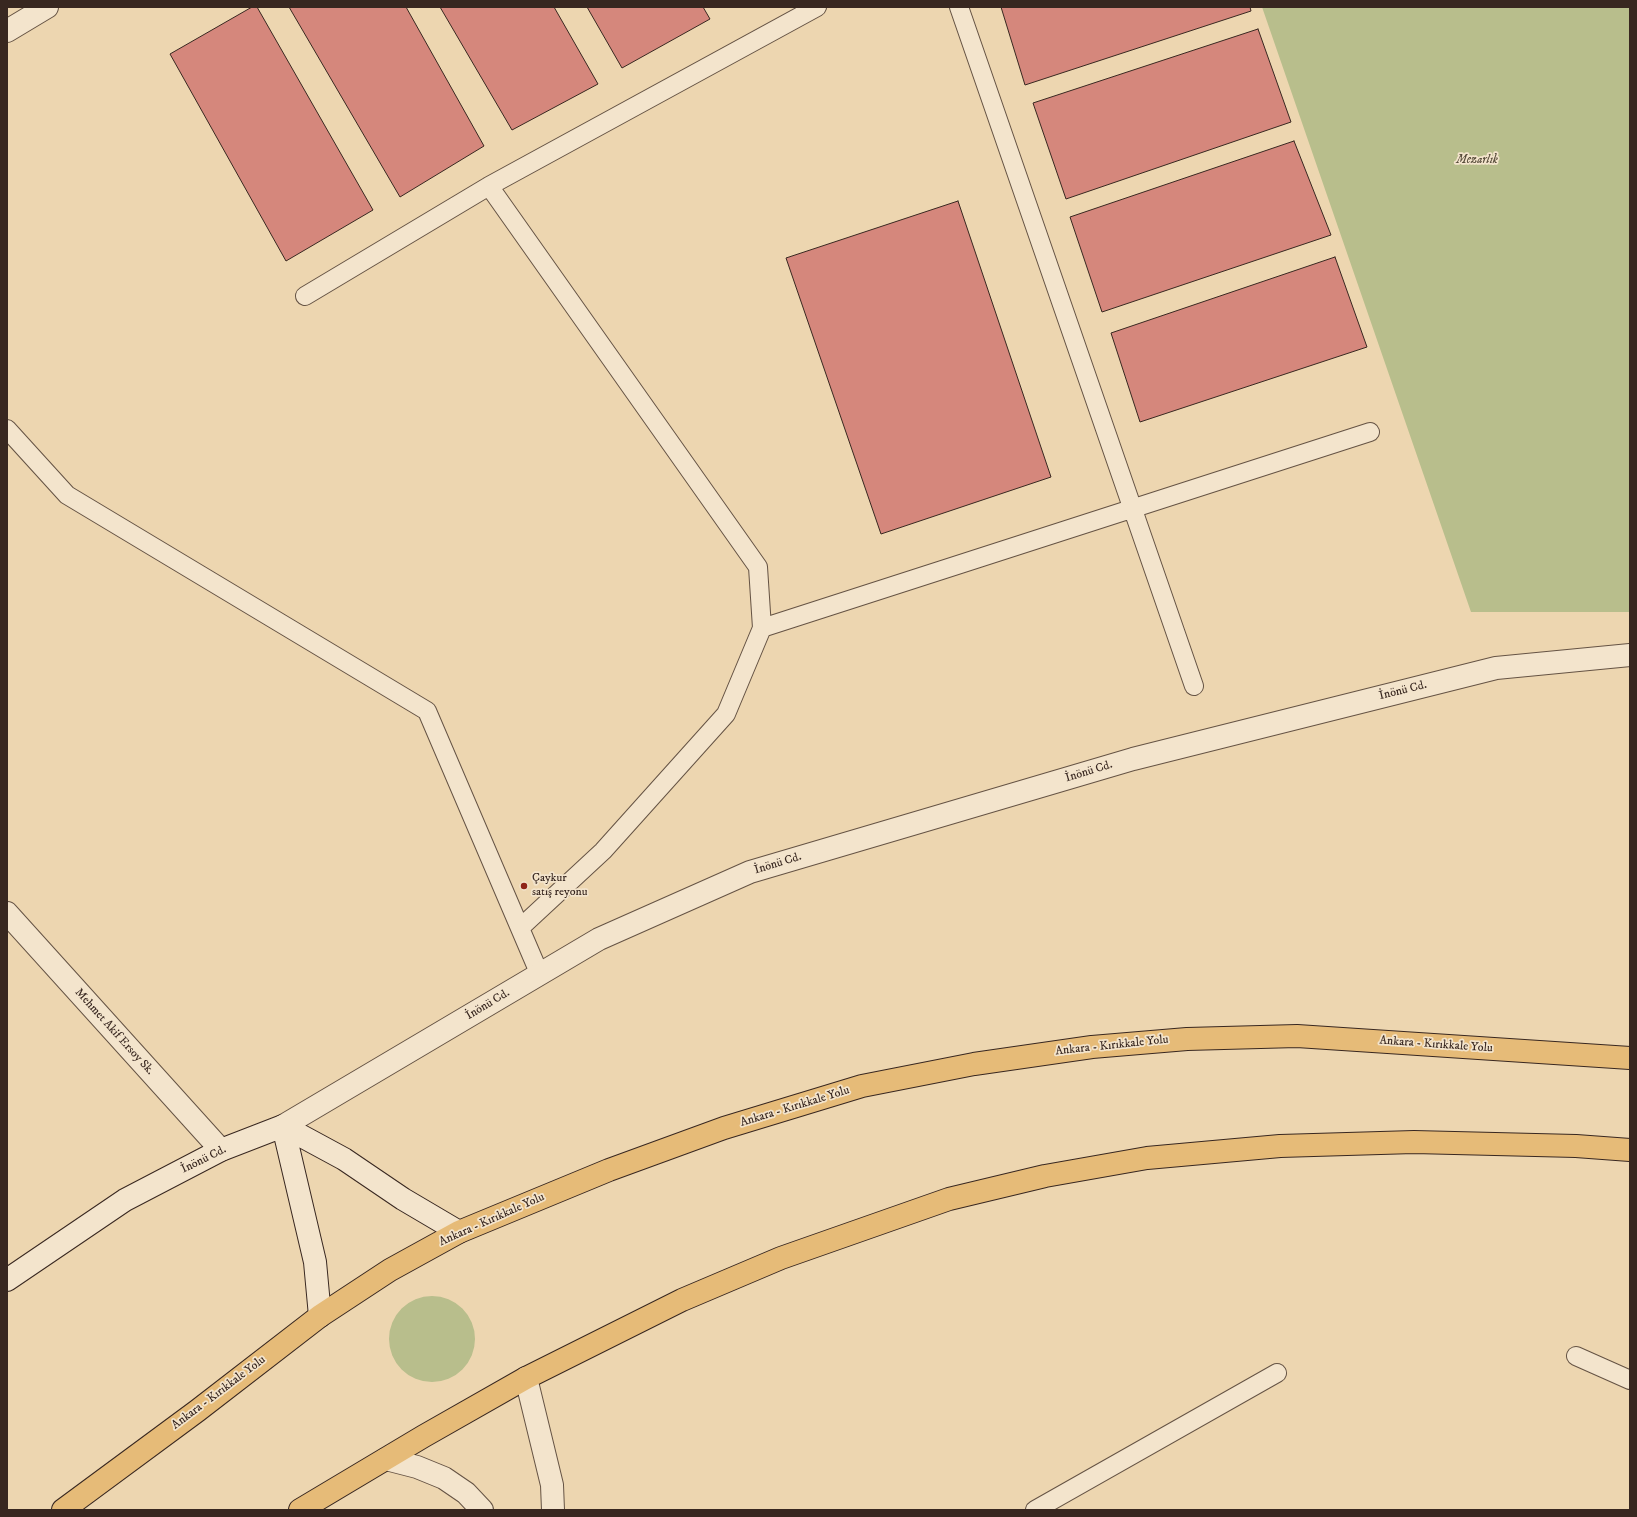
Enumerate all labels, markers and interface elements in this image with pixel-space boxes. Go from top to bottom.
park label: Mezarlık [1456,154,1498,168]
street label: İnönü Cd. [1378,678,1428,704]
street label: İnönü Cd. [1064,758,1114,786]
street label: İnönü Cd. [753,850,803,878]
place label: Çaykur satış reyonu [532,872,588,900]
marker: Çaykur satış reyonu [519,881,529,891]
street label: Mehmet Akif Ersoy Sk. [71,986,157,1078]
street label: İnönü Cd. [463,986,513,1024]
street label: Ankara - Kırıkkale Yolu [1055,1033,1169,1059]
street label: Ankara - Kırıkkale Yolu [1379,1034,1493,1056]
street label: Ankara - Kırıkkale Yolu [739,1083,851,1131]
street label: İnönü Cd. [179,1143,229,1177]
street label: Ankara - Kırıkkale Yolu [437,1190,547,1250]
street label: Ankara - Kırıkkale Yolu [169,1353,269,1433]

